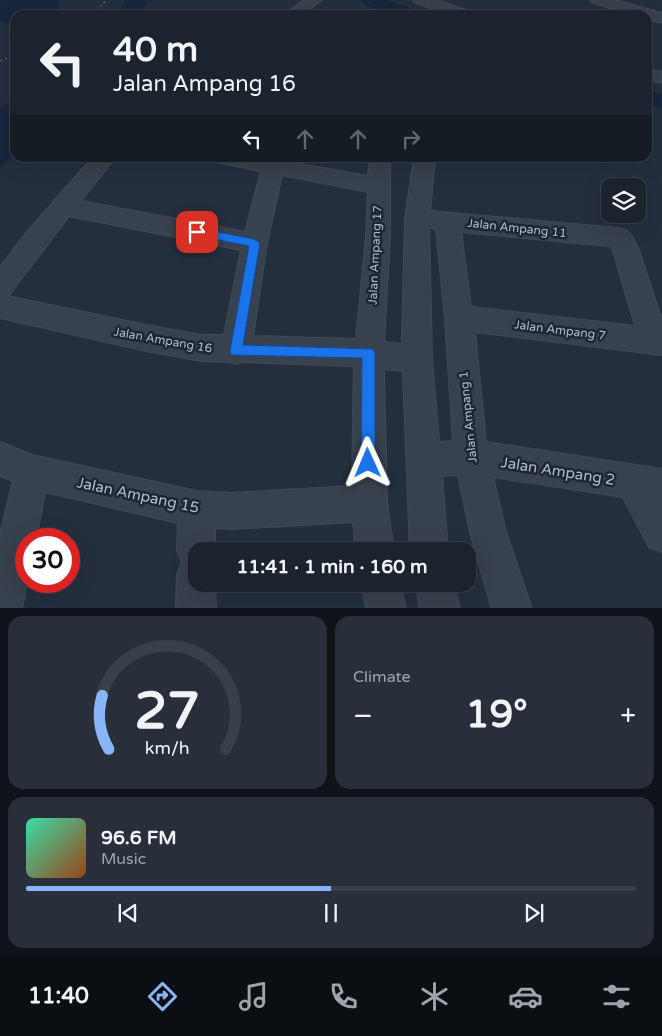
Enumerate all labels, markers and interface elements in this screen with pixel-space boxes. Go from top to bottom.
text: 40 m [113,29,198,71]
icon: left [30,30,95,95]
text: Jalan Ampang 16 [113,71,296,97]
icon: left [238,125,266,153]
icon: ahead [291,125,319,153]
icon: ahead [344,125,372,153]
icon: right [397,125,425,153]
map controls [601,178,646,223]
button: layers [601,178,646,223]
street label: Jalan Ampang 17 [365,205,385,305]
pin [176,211,218,253]
street label: Jalan Ampang 11 [467,216,567,240]
icon: arrive [183,218,211,246]
street label: Jalan Ampang 7 [513,317,607,343]
street label: Jalan Ampang 16 [113,324,213,356]
street label: Jalan Ampang 1 [456,370,480,464]
position arrow [341,436,393,488]
street label: Jalan Ampang 2 [500,453,616,489]
street label: Jalan Ampang 15 [75,473,201,517]
speed limit sign: 30 [15,528,80,593]
text: 11:41 · 1 min · 160 m [236,556,428,578]
text: Climate [353,667,411,687]
text: 27 [135,680,200,743]
text: 19° [466,692,528,738]
text: − [353,699,373,733]
text: + [620,699,636,733]
text: km/h [145,738,190,759]
text: 96.6 FM [101,827,177,849]
text: Music [101,849,146,869]
icon: previous [114,899,142,927]
icon: pause [317,899,345,927]
icon: next [520,899,548,927]
icon: directions [145,979,180,1014]
icon: music [236,979,271,1014]
icon: phone [326,979,361,1014]
icon: climate [417,979,452,1014]
icon: car [508,979,543,1014]
icon: filters [599,979,634,1014]
text: 11:40 [28,983,89,1009]

